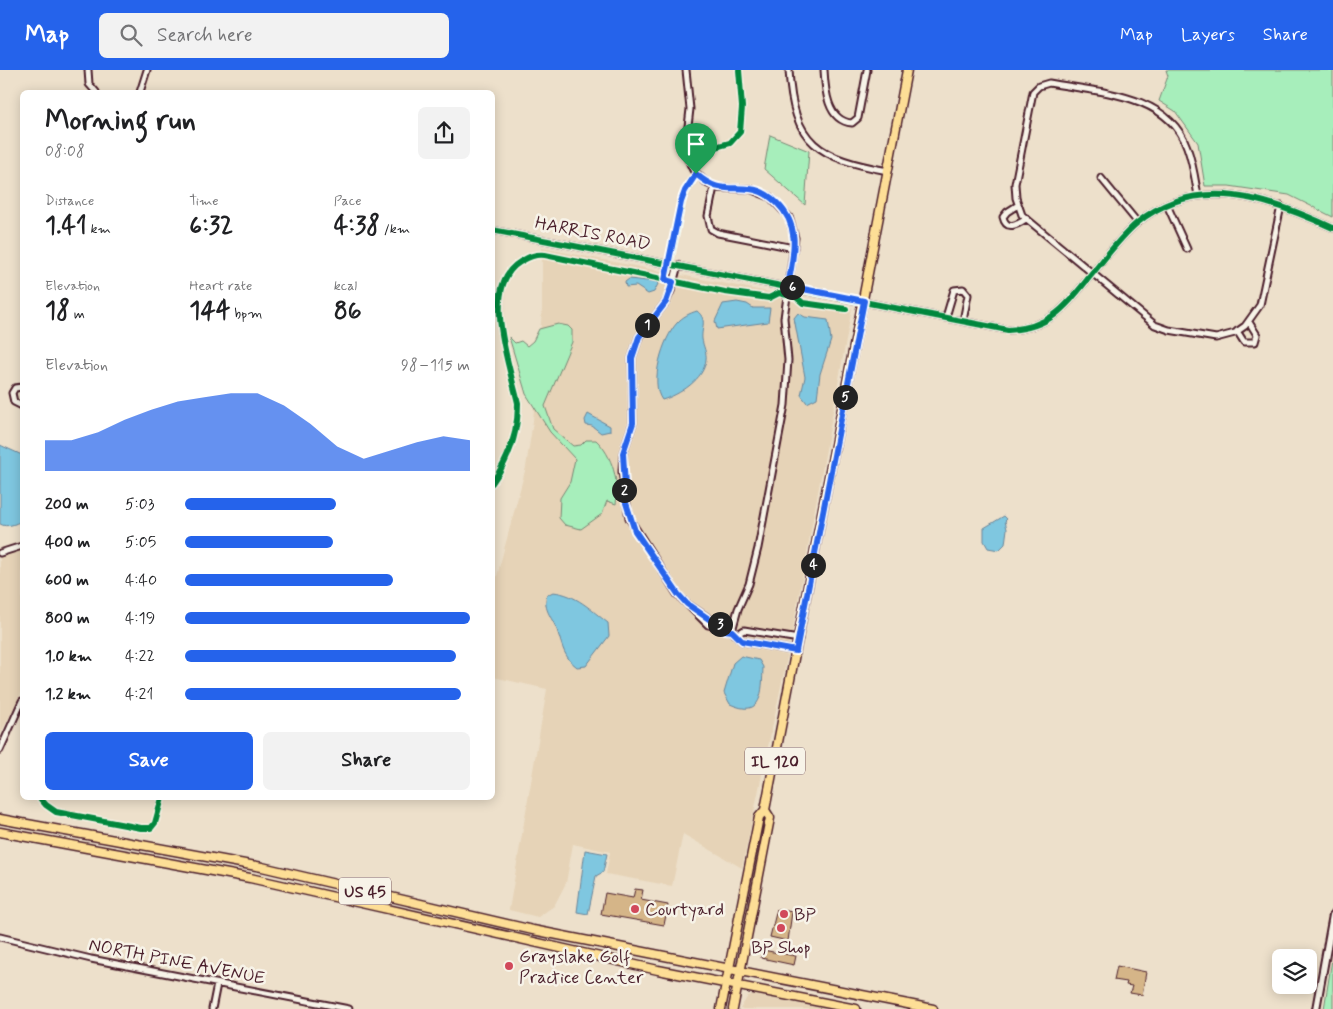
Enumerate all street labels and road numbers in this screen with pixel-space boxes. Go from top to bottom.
street label: HARRIS ROAD [533,211,653,257]
road number: IL 120 [745,748,805,774]
road number: US 45 [339,878,391,904]
street label: NORTH PINE AVENUE [87,933,267,991]

